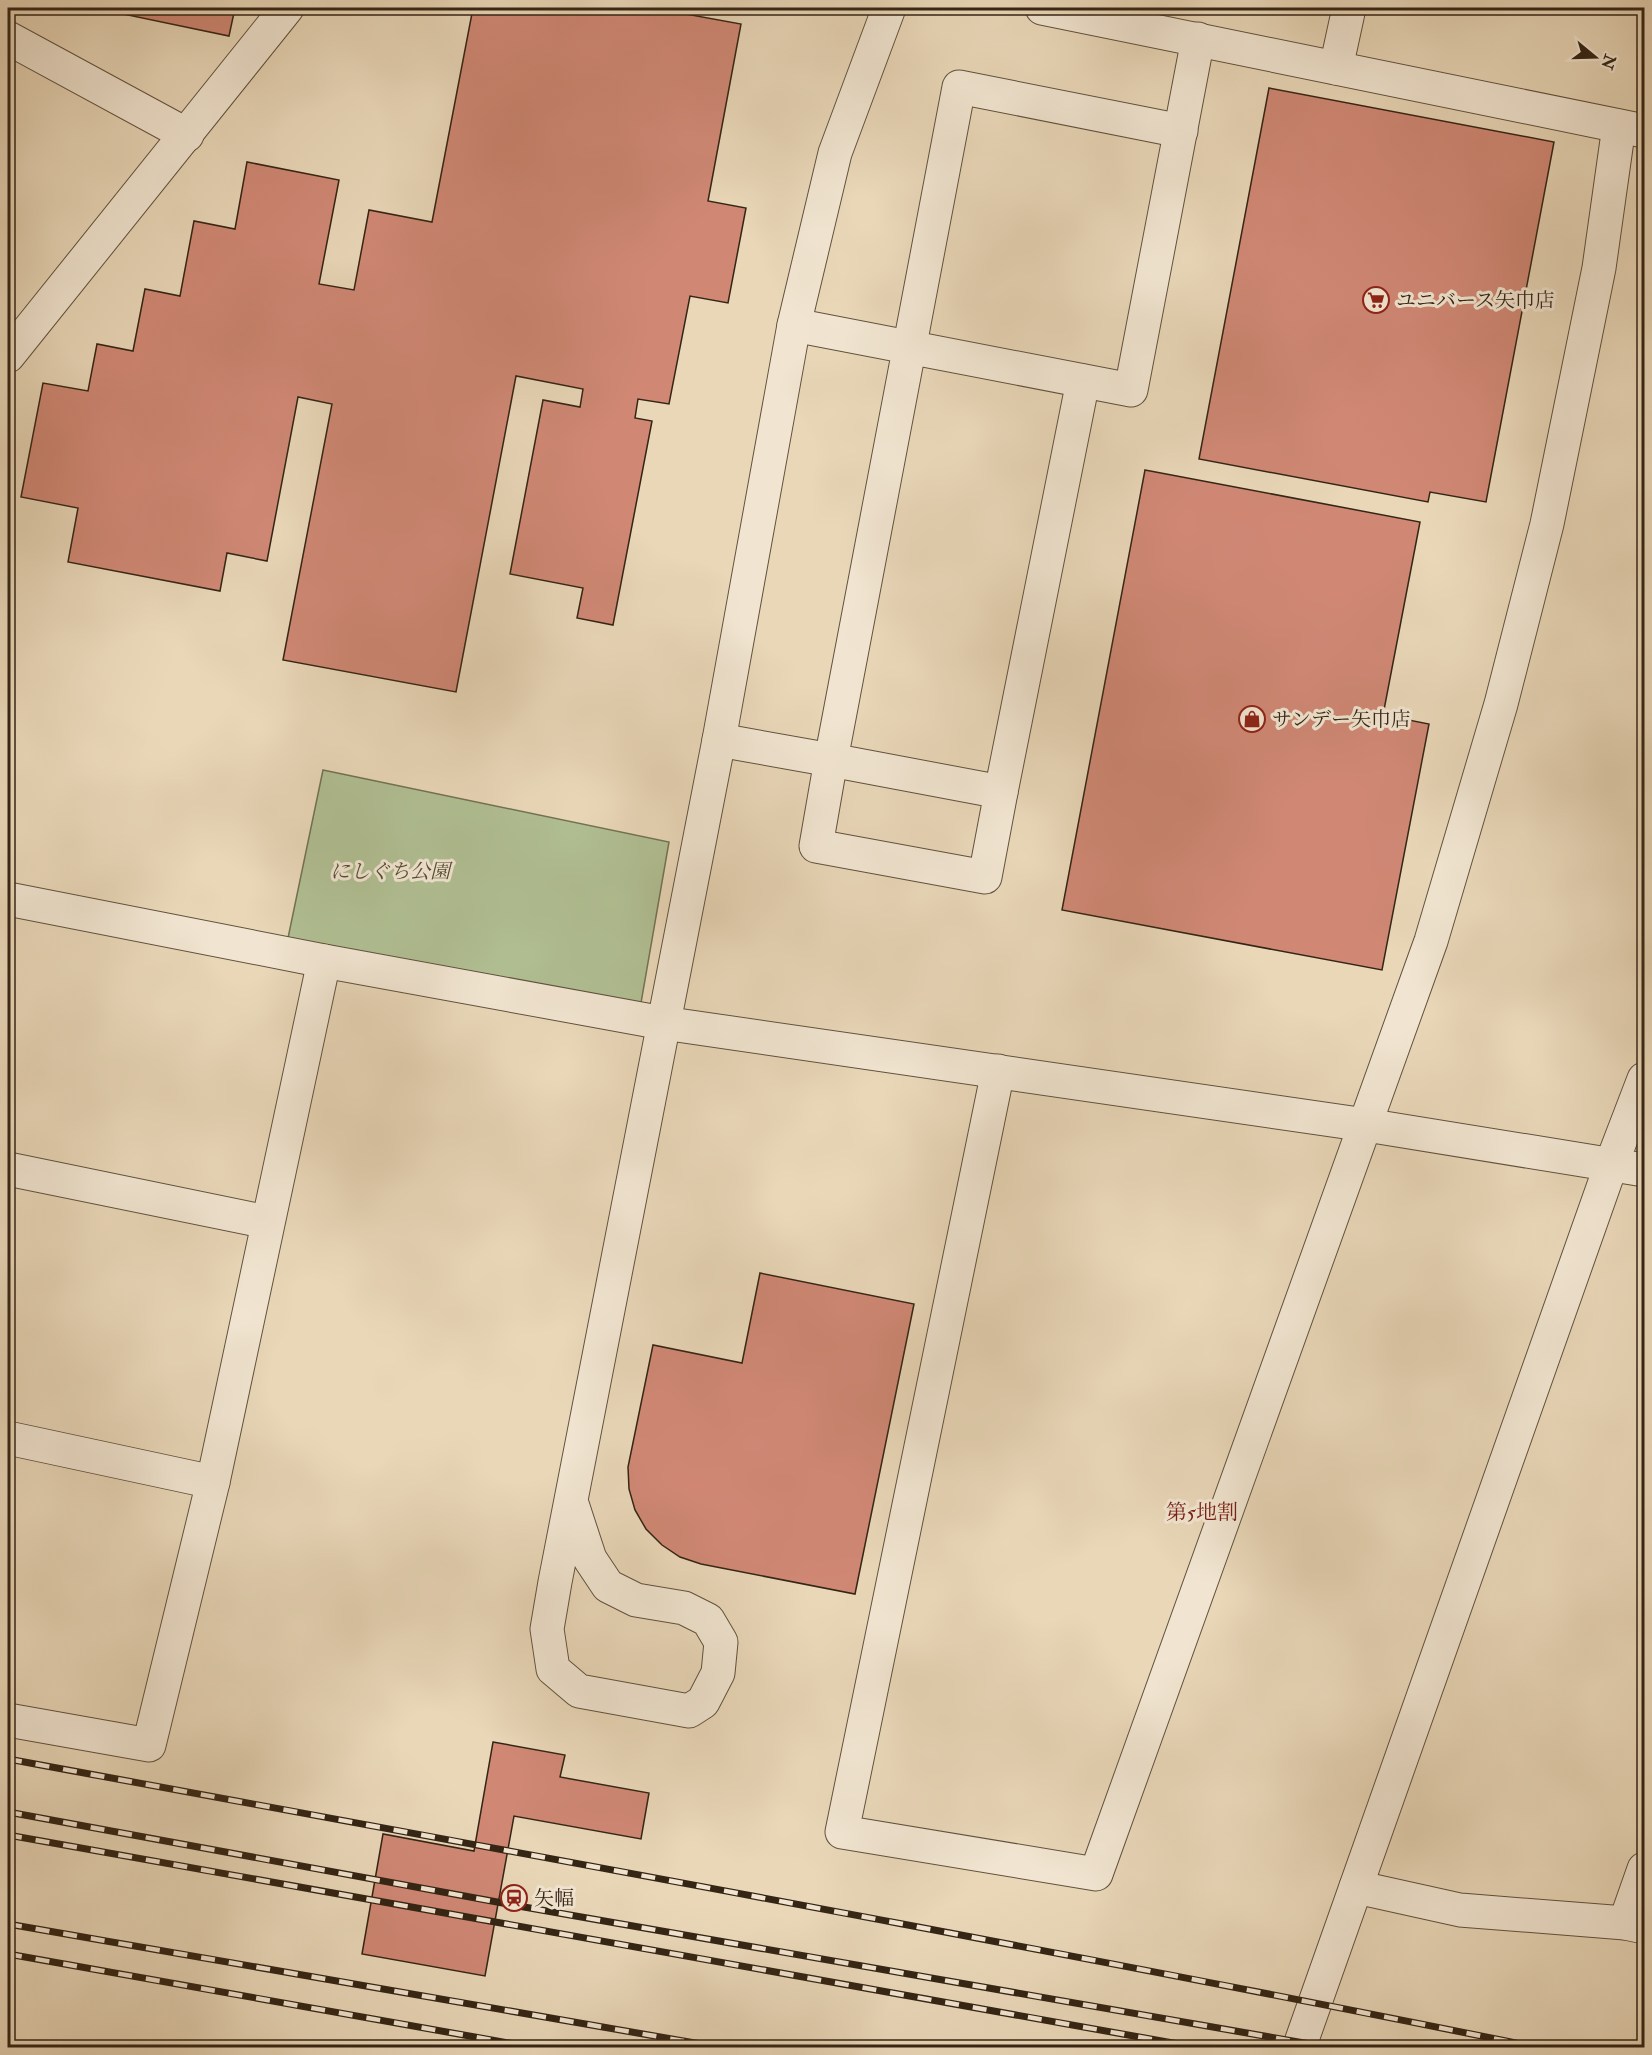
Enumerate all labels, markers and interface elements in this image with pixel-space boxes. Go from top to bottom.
north arrow [1565,27,1625,87]
text: N [1596,51,1620,72]
supermarket icon: ユニバース矢巾店 [1361,285,1391,315]
place label: ユニバース矢巾店 [1396,288,1555,313]
shop icon: サンデー矢巾店 [1237,704,1267,734]
place label: サンデー矢巾店 [1272,707,1411,732]
park label: にしぐち公園 [330,859,453,884]
district label: 第5地割 [1166,1499,1238,1526]
station icon: 矢幅 [499,1883,529,1913]
place label: 矢幅 [534,1886,574,1911]

